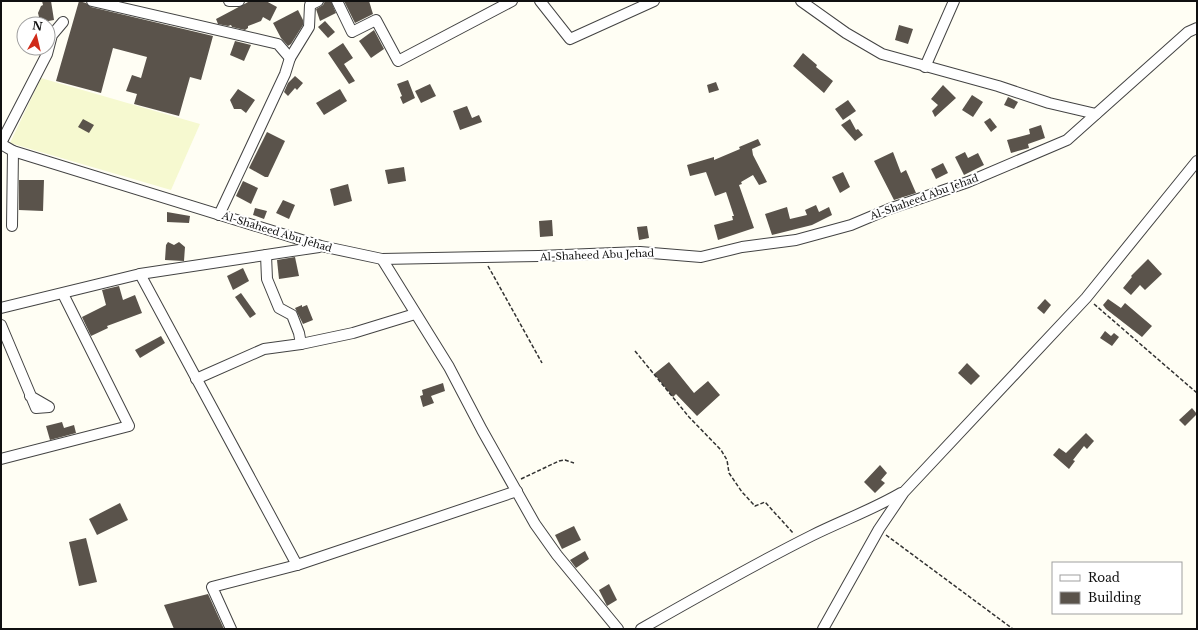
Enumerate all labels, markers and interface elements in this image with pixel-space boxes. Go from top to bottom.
north arrow [16,16,56,56]
text: N [31,18,44,34]
street label: Al-Shaheed Abu Jehad [867,171,980,223]
street label: Al-Shaheed Abu Jehad [219,209,334,255]
street label: Al-Shaheed Abu Jehad [539,246,655,264]
legend [1052,562,1182,614]
text: Road [1088,570,1120,585]
text: Building [1088,590,1142,605]

